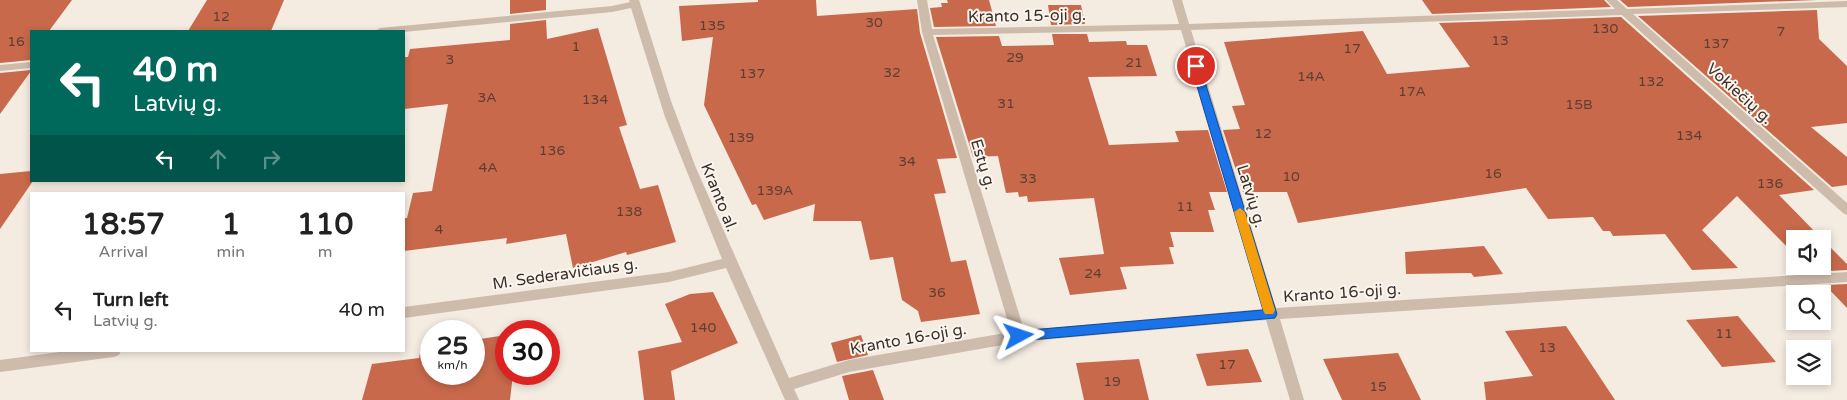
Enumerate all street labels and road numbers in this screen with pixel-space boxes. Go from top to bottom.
street label: Kranto 15-oji g. [968,5,1086,27]
street label: Vokiečių g. [1702,59,1777,129]
street label: Estų g. [966,136,1000,192]
street label: Kranto al. [696,160,742,235]
street label: Latvių g. [1232,162,1270,230]
street label: M. Sederavičiaus g. [491,254,639,294]
street label: Kranto 16-oji g. [1282,279,1402,307]
street label: Kranto 16-oji g. [848,319,968,359]

